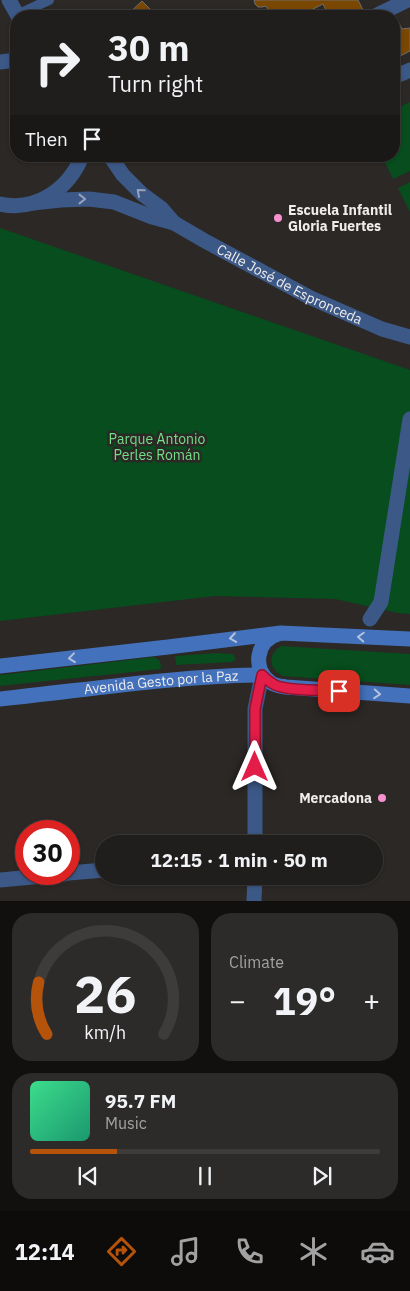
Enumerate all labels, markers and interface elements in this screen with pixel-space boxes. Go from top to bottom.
text: 30 m [108,25,190,71]
icon: right [25,30,90,95]
text: Turn right [108,69,203,98]
icon: arrive [78,125,106,153]
text: Then [25,127,68,151]
one-way arrow [137,189,146,197]
one-way arrow [78,194,86,204]
place label: Escuela Infantil Gloria Fuertes [288,201,392,235]
marker: Escuela Infantil Gloria Fuertes [272,212,284,224]
street label: Calle José de Espronceda [214,240,366,329]
park label: Parque Antonio Perles Román [109,430,206,464]
one-way arrow [357,631,365,642]
one-way arrow [229,632,237,643]
one-way arrow [67,652,75,663]
street label: Avenida Gesto por la Paz [83,667,239,698]
pin [318,670,360,712]
icon: arrive [325,677,353,705]
one-way arrow [373,688,381,699]
position arrow [228,740,280,792]
place label: Mercadona [299,789,372,807]
marker: Mercadona [376,792,388,804]
speed limit sign: 30 [15,820,80,885]
text: 12:15 · 1 min · 50 m [150,848,328,872]
text: Climate [229,952,284,972]
text: 26 [74,960,137,1027]
text: 19° [273,976,336,1025]
text: − [229,982,246,1019]
text: + [363,982,380,1019]
text: km/h [85,1021,127,1044]
text: 95.7 FM [105,1089,176,1113]
text: Music [105,1113,147,1133]
icon: previous [74,1162,102,1190]
icon: pause [191,1162,219,1190]
icon: next [308,1162,336,1190]
icon: directions [104,1234,139,1269]
icon: music [168,1234,203,1269]
icon: phone [232,1234,267,1269]
icon: climate [296,1234,331,1269]
icon: car [360,1234,395,1269]
text: 12:14 [15,1237,75,1266]

